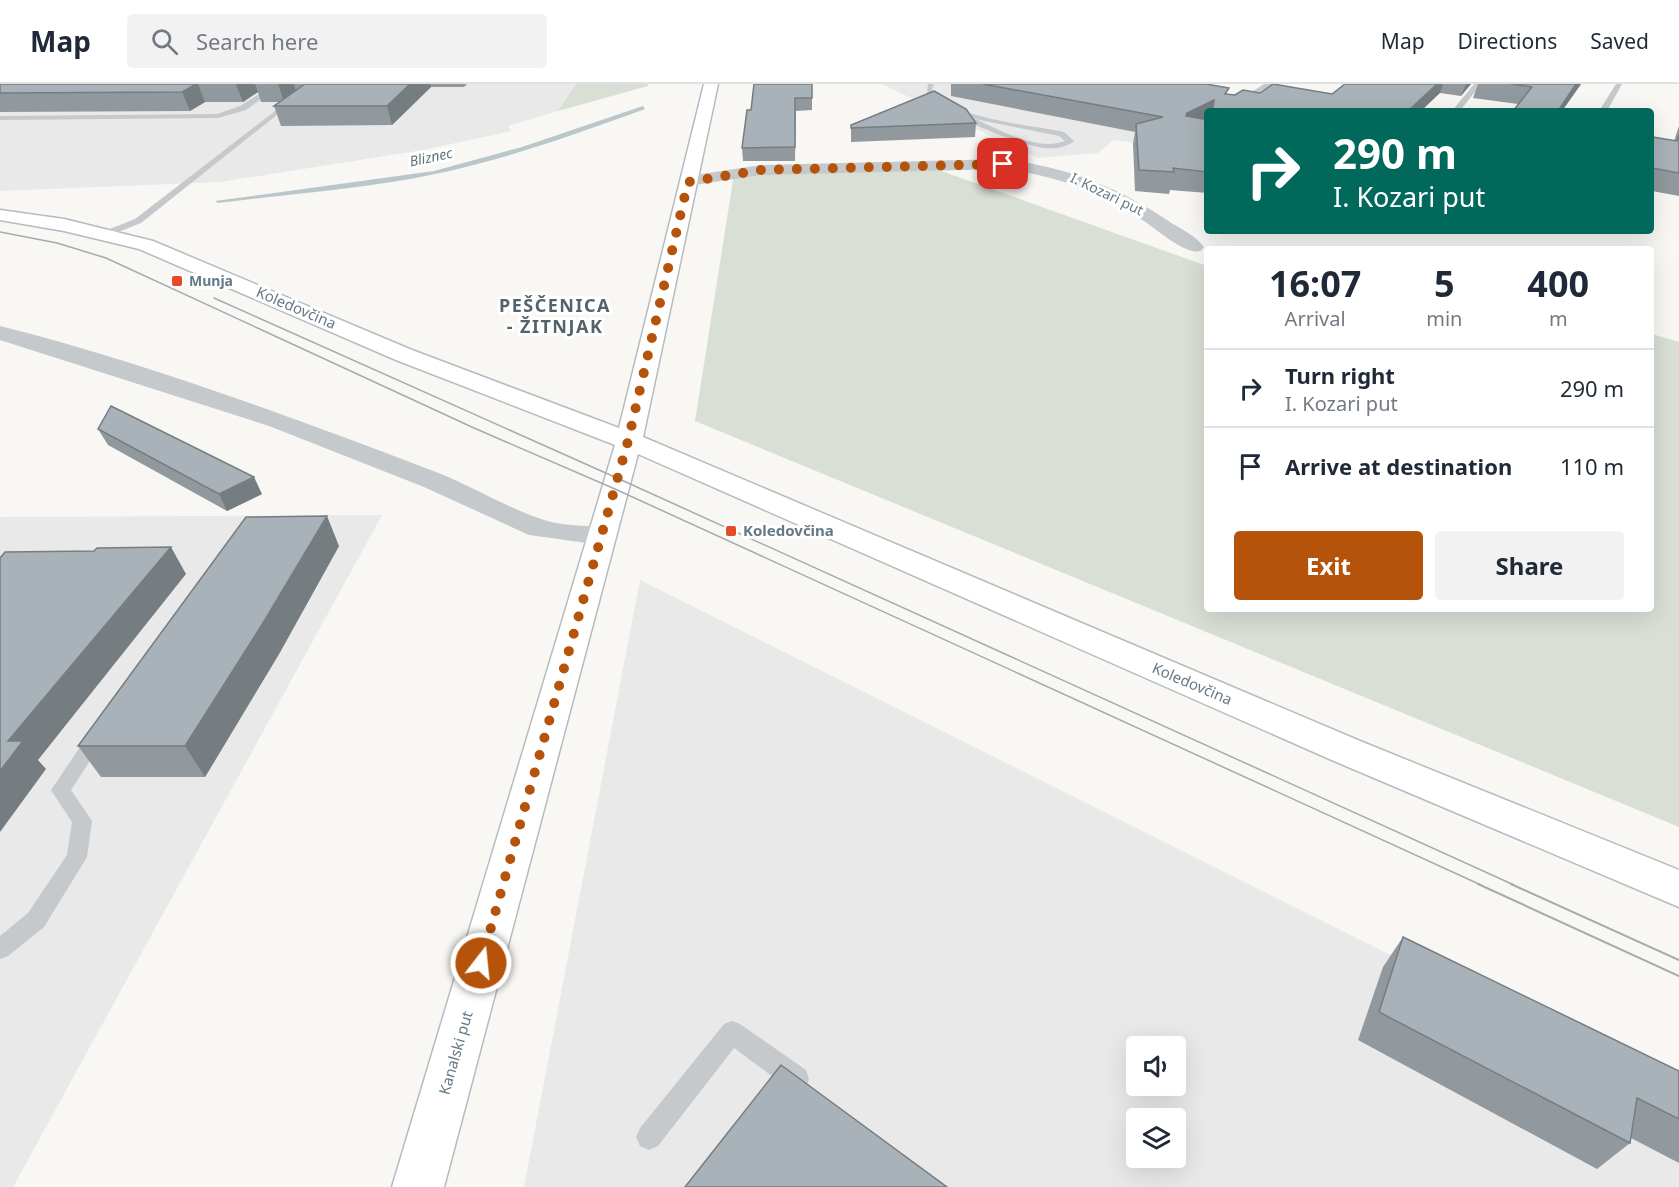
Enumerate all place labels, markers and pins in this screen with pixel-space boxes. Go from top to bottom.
pin [977,138,1028,189]
place label: Munja [189,271,233,290]
marker: Munja [170,274,184,288]
place label: Koledovčina [743,520,834,540]
marker: Koledovčina [724,524,738,538]

